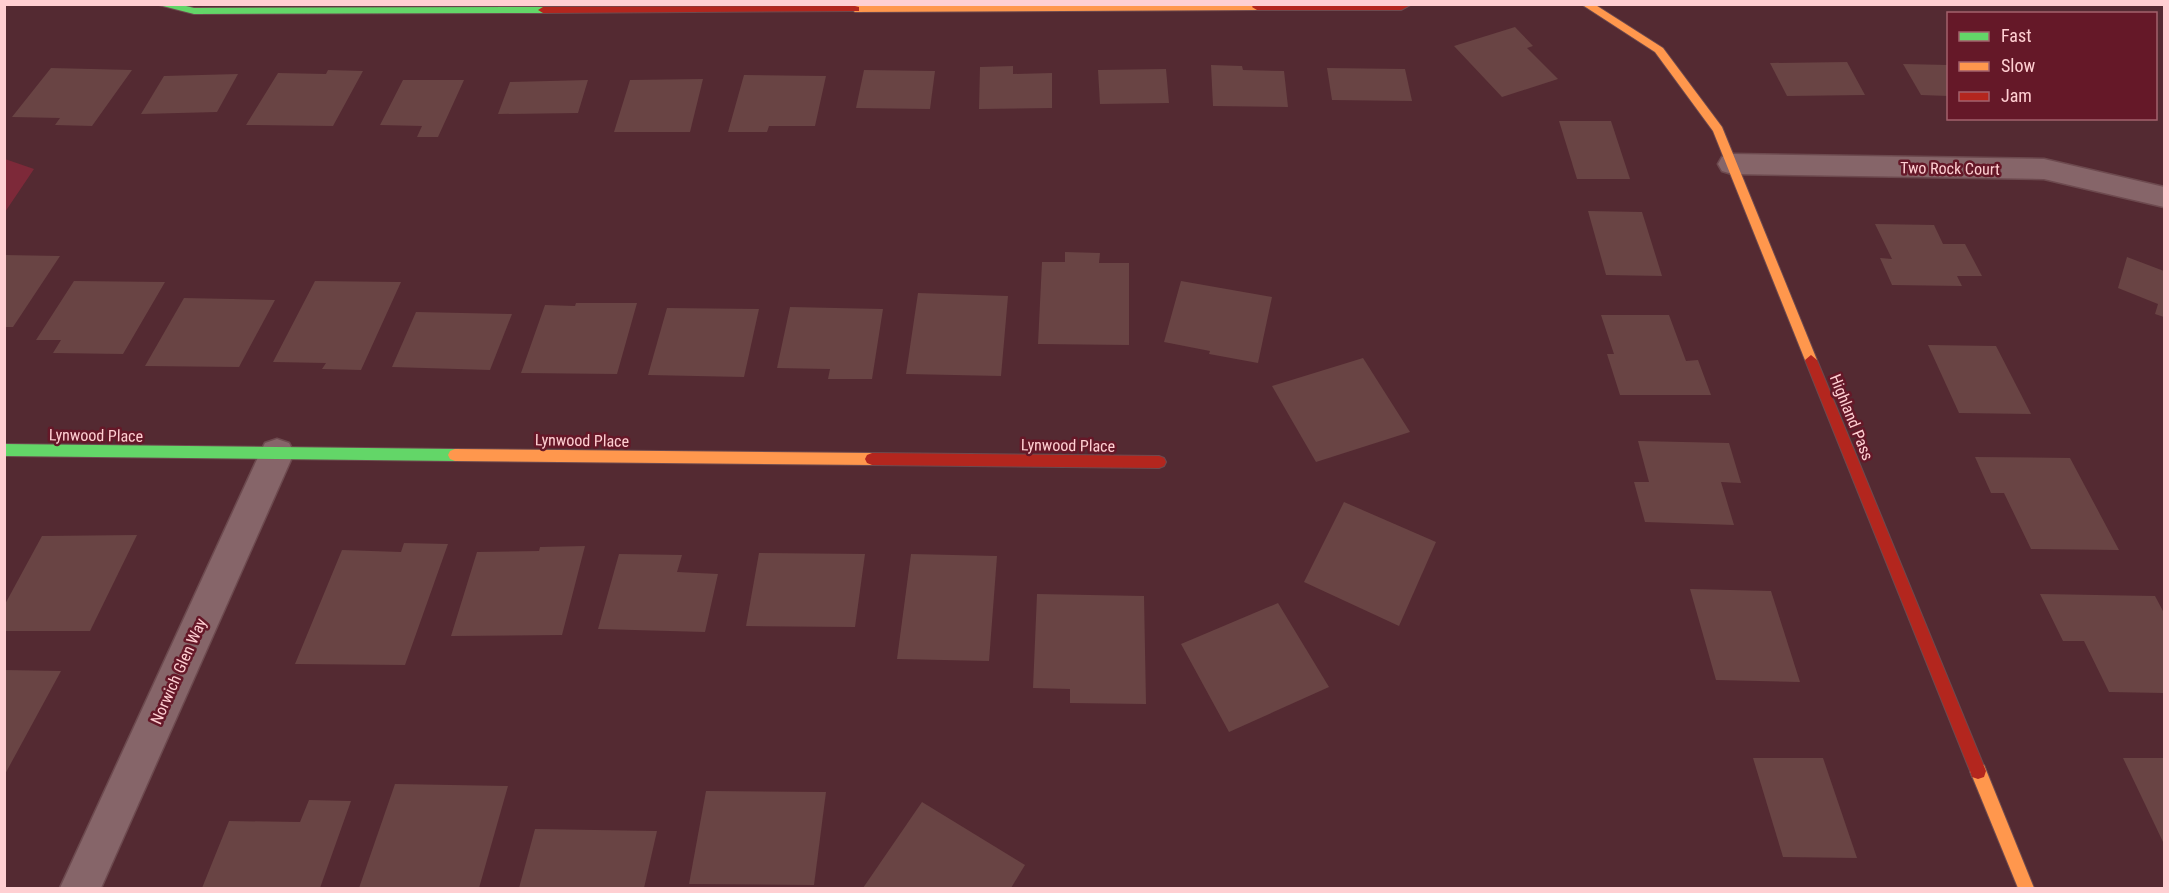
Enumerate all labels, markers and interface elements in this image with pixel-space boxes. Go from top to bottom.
legend [1947,12,2157,120]
text: Fast [2001,25,2032,46]
text: Slow [2001,55,2036,76]
text: Jam [2001,85,2032,106]
street label: Two Rock Court [1900,158,2000,179]
street label: Highland Pass [1826,371,1877,463]
street label: Lynwood Place [49,425,143,446]
street label: Lynwood Place [535,430,629,451]
street label: Lynwood Place [1021,435,1115,456]
street label: Norwich Glen Way [147,615,210,727]

